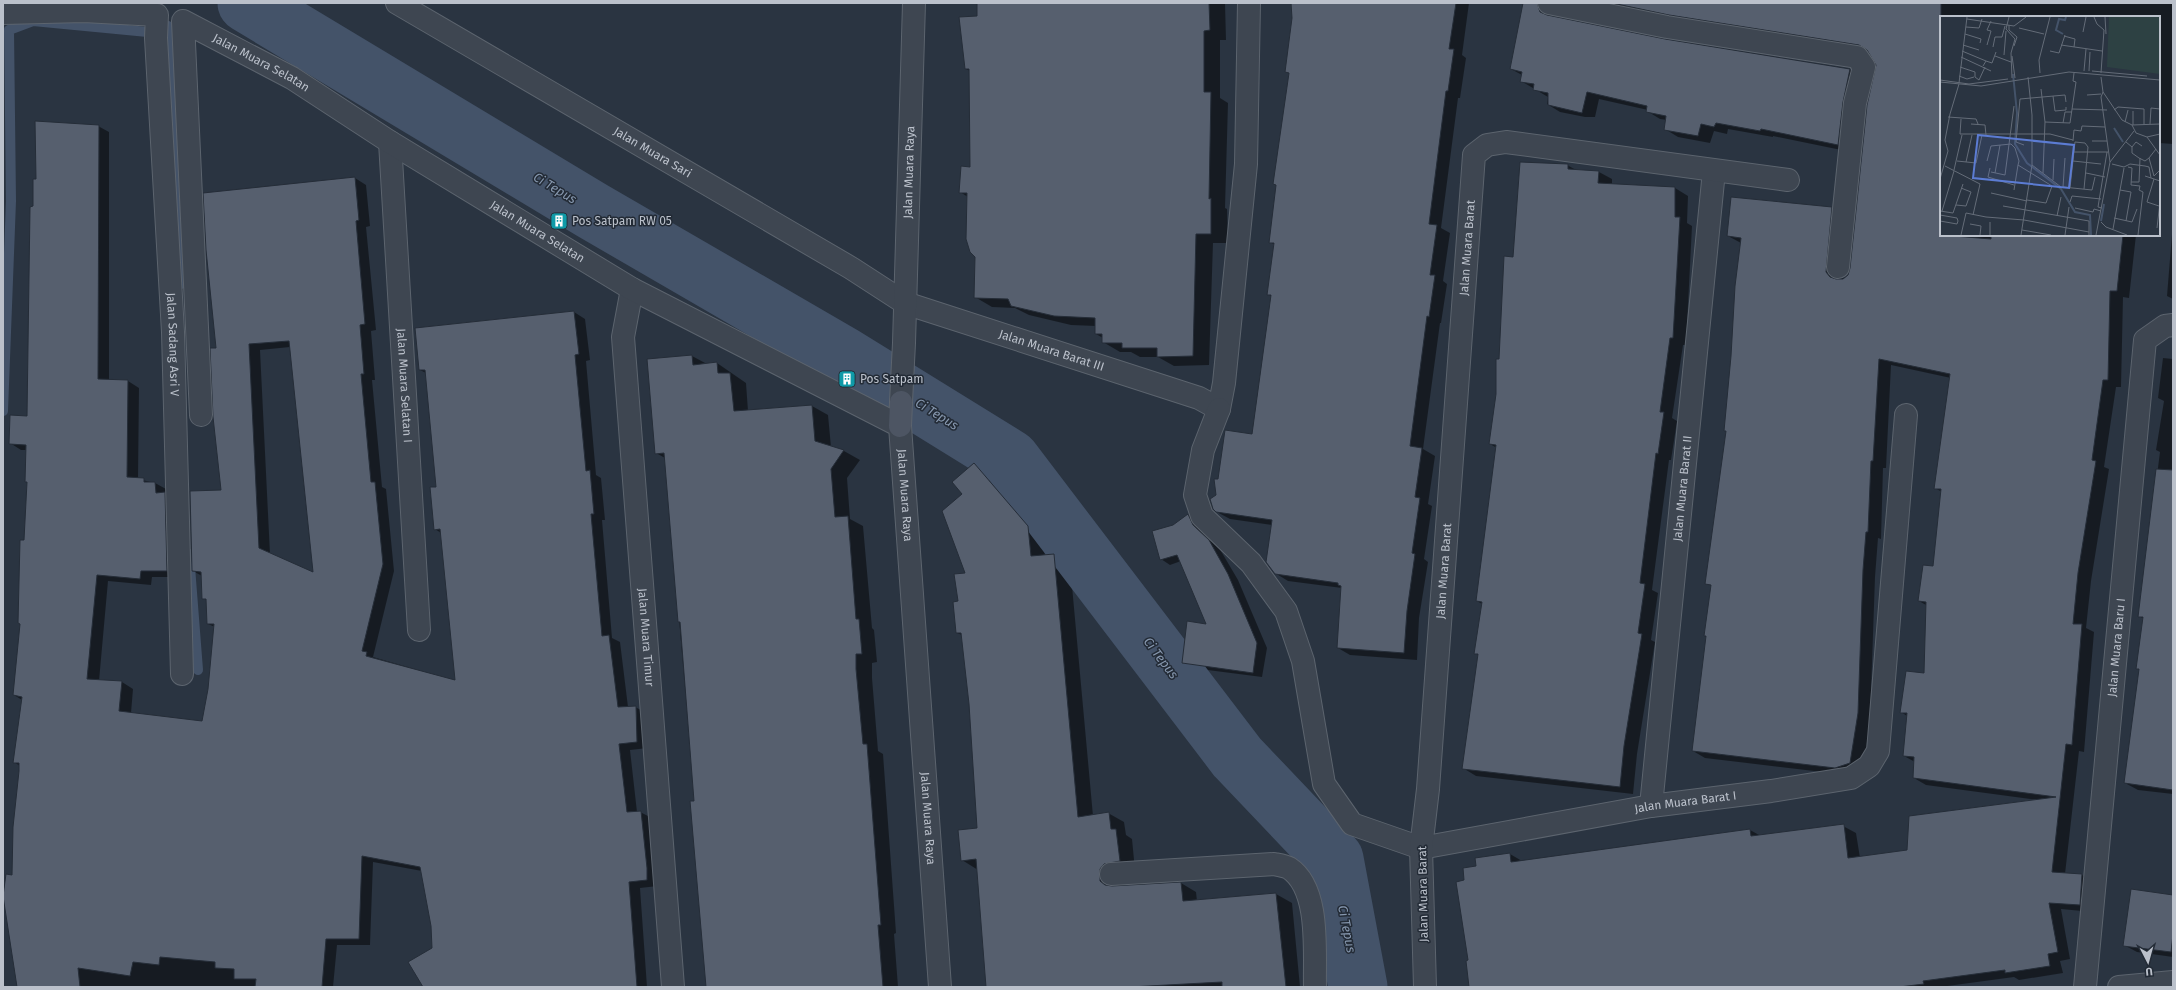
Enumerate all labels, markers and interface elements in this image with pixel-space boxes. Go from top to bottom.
inset map [1940,16,2160,236]
street label: Jalan Muara Selatan [210,31,312,95]
street label: Jalan Muara Sari [611,124,694,181]
street label: Jalan Muara Raya [901,126,917,219]
water label: Ci Tepus [531,169,579,207]
street label: Jalan Muara Selatan [488,198,587,266]
street label: Jalan Muara Barat [1457,199,1478,296]
building icon: Pos Satpam RW 05 [549,211,569,231]
place label: Pos Satpam RW 05 [572,214,672,228]
street label: Jalan Sadang Asri V [164,292,182,397]
street label: Jalan Muara Barat III [997,327,1106,374]
street label: Jalan Muara Selatan I [394,328,415,443]
building icon: Pos Satpam [837,369,857,389]
place label: Pos Satpam [860,372,924,386]
water label: Ci Tepus [913,395,961,433]
street label: Jalan Muara Barat II [1670,435,1695,542]
street label: Jalan Muara Raya [895,448,915,542]
street label: Jalan Muara Barat [1433,522,1454,619]
street label: Jalan Muara Timur [635,588,657,687]
street label: Jalan Muara Baru I [2105,597,2128,698]
water label: Ci Tepus [1141,634,1181,682]
street label: Jalan Muara Raya [918,772,938,865]
street label: Jalan Muara Barat I [1633,788,1737,816]
street label: Jalan Muara Barat [1415,845,1431,942]
water label: Ci Tepus [1335,904,1359,954]
north arrow [2128,942,2168,982]
text: U [2145,965,2153,978]

